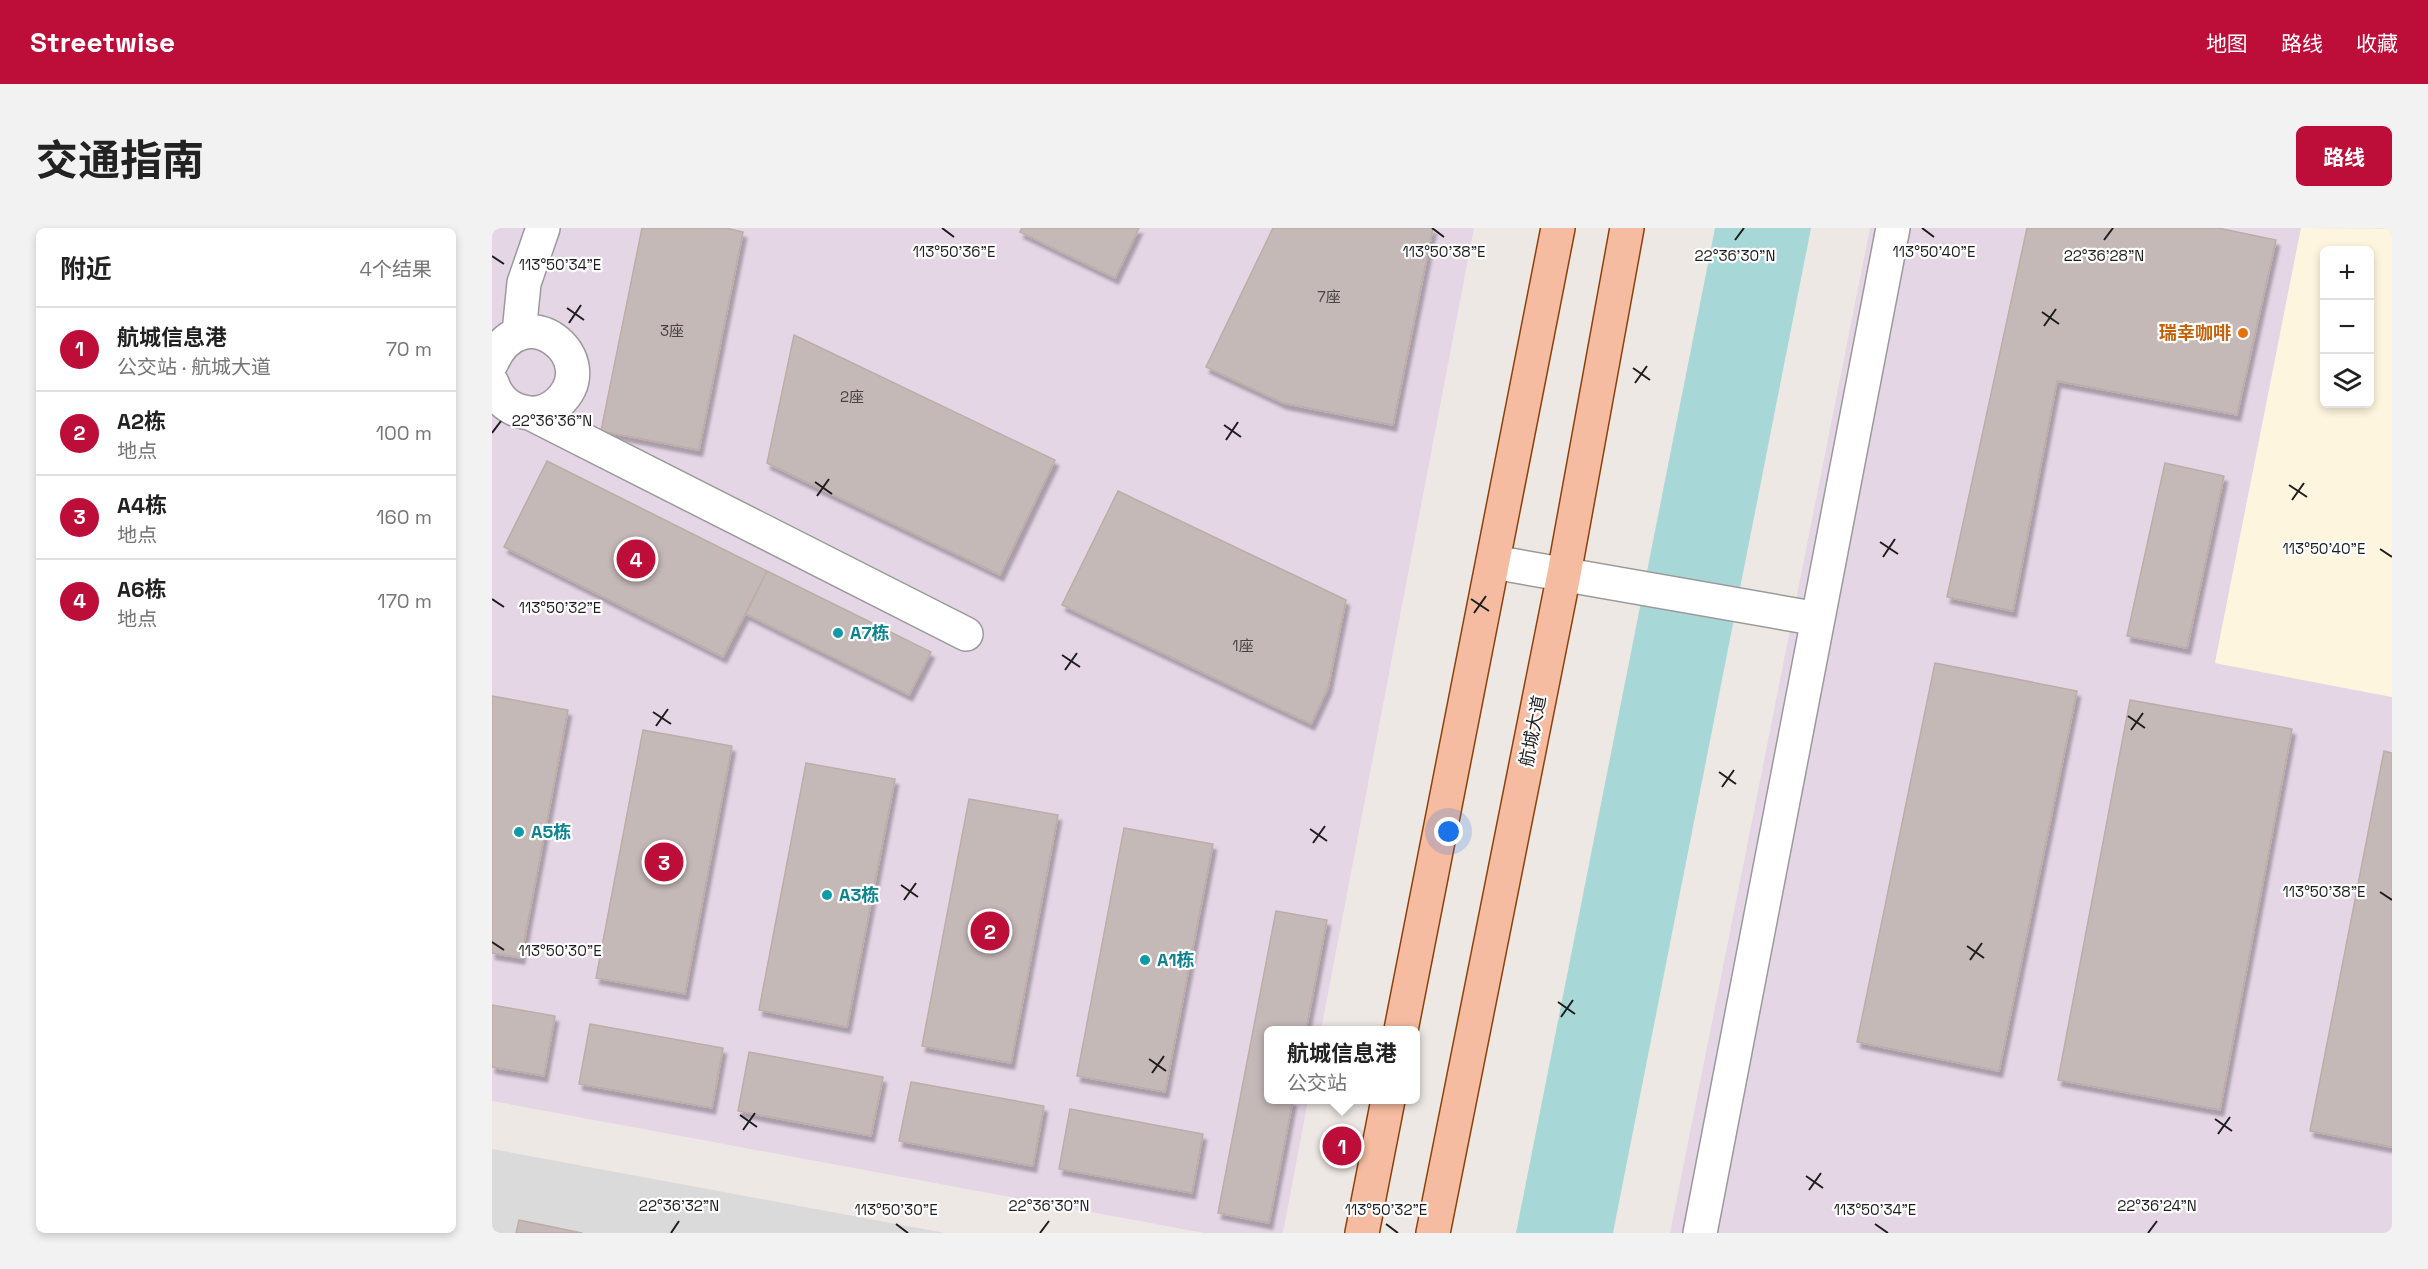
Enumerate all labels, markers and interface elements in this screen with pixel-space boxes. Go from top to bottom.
text: Streetwise [30,24,175,60]
text: 地图 [2206,30,2248,57]
text: 路线 [2281,30,2323,57]
text: 收藏 [2356,30,2398,57]
button: 路线 [2296,126,2392,186]
text: 交通指南 [36,134,204,187]
text: 113°50'36"E [913,242,995,261]
text: 113°50'38"E [1403,242,1485,261]
text: 113°50'40"E [1893,242,1975,261]
text: 22°36'30"N [1695,246,1775,265]
text: 22°36'28"N [2064,246,2144,265]
map controls [2320,246,2374,408]
button: + [2320,246,2374,300]
text: 附近 [60,252,112,286]
text: 113°50'34"E [519,255,601,274]
text: 4个结果 [360,256,432,282]
house number: 7座 [1317,287,1341,306]
button: − [2320,300,2374,354]
house number: 3座 [660,321,684,340]
place label: 瑞幸咖啡 [2159,321,2231,344]
text: 航城信息港 [117,323,227,351]
marker: 瑞幸咖啡 [2236,326,2250,340]
text: 1 [75,336,84,362]
text: 70 m [386,336,432,362]
text: 公交站 · 航城大道 [117,354,271,380]
button: layers [2320,354,2374,408]
house number: 2座 [840,387,864,406]
text: A2栋 [117,407,166,435]
text: 22°36'36"N [512,411,592,430]
text: 2 [74,420,85,446]
text: 100 m [376,420,432,446]
text: 地点 [117,438,157,464]
text: A4栋 [117,491,167,519]
text: 3 [73,504,86,530]
text: 160 m [376,504,432,530]
text: 地点 [117,522,157,548]
pin: 4 [616,536,656,582]
text: 113°50'40"E [2283,539,2365,558]
text: A6栋 [117,575,167,603]
text: 4 [73,588,86,614]
text: 170 m [377,588,432,614]
text: 113°50'32"E [519,598,601,617]
text: 地点 [117,606,157,632]
place label: A7栋 [850,621,889,644]
marker: A7栋 [831,626,845,640]
house number: 1座 [1232,636,1254,655]
street label: 航城大道 [1514,693,1551,768]
your location [1434,817,1463,846]
place label: A5栋 [531,820,571,843]
marker: A5栋 [512,825,526,839]
pin: 3 [644,840,684,884]
text: 113°50'38"E [2283,882,2365,901]
place label: A3栋 [839,883,879,906]
marker: A3栋 [820,888,834,902]
pin: 2 [970,908,1010,954]
text: 113°50'30"E [518,941,602,960]
place label: A1栋 [1157,948,1195,971]
marker: A1栋 [1138,953,1152,967]
popup [1264,1026,1420,1104]
text: 航城信息港 [1287,1039,1397,1067]
text: 公交站 [1287,1070,1347,1096]
pin: 1 [1322,1124,1362,1168]
text: 22°36'32"N [639,1196,719,1215]
text: 22°36'30"N [1009,1196,1089,1215]
text: 22°36'24"N [2117,1196,2197,1215]
text: 113°50'30"E [854,1200,938,1219]
text: 113°50'32"E [1345,1200,1427,1219]
text: 113°50'34"E [1834,1200,1916,1219]

